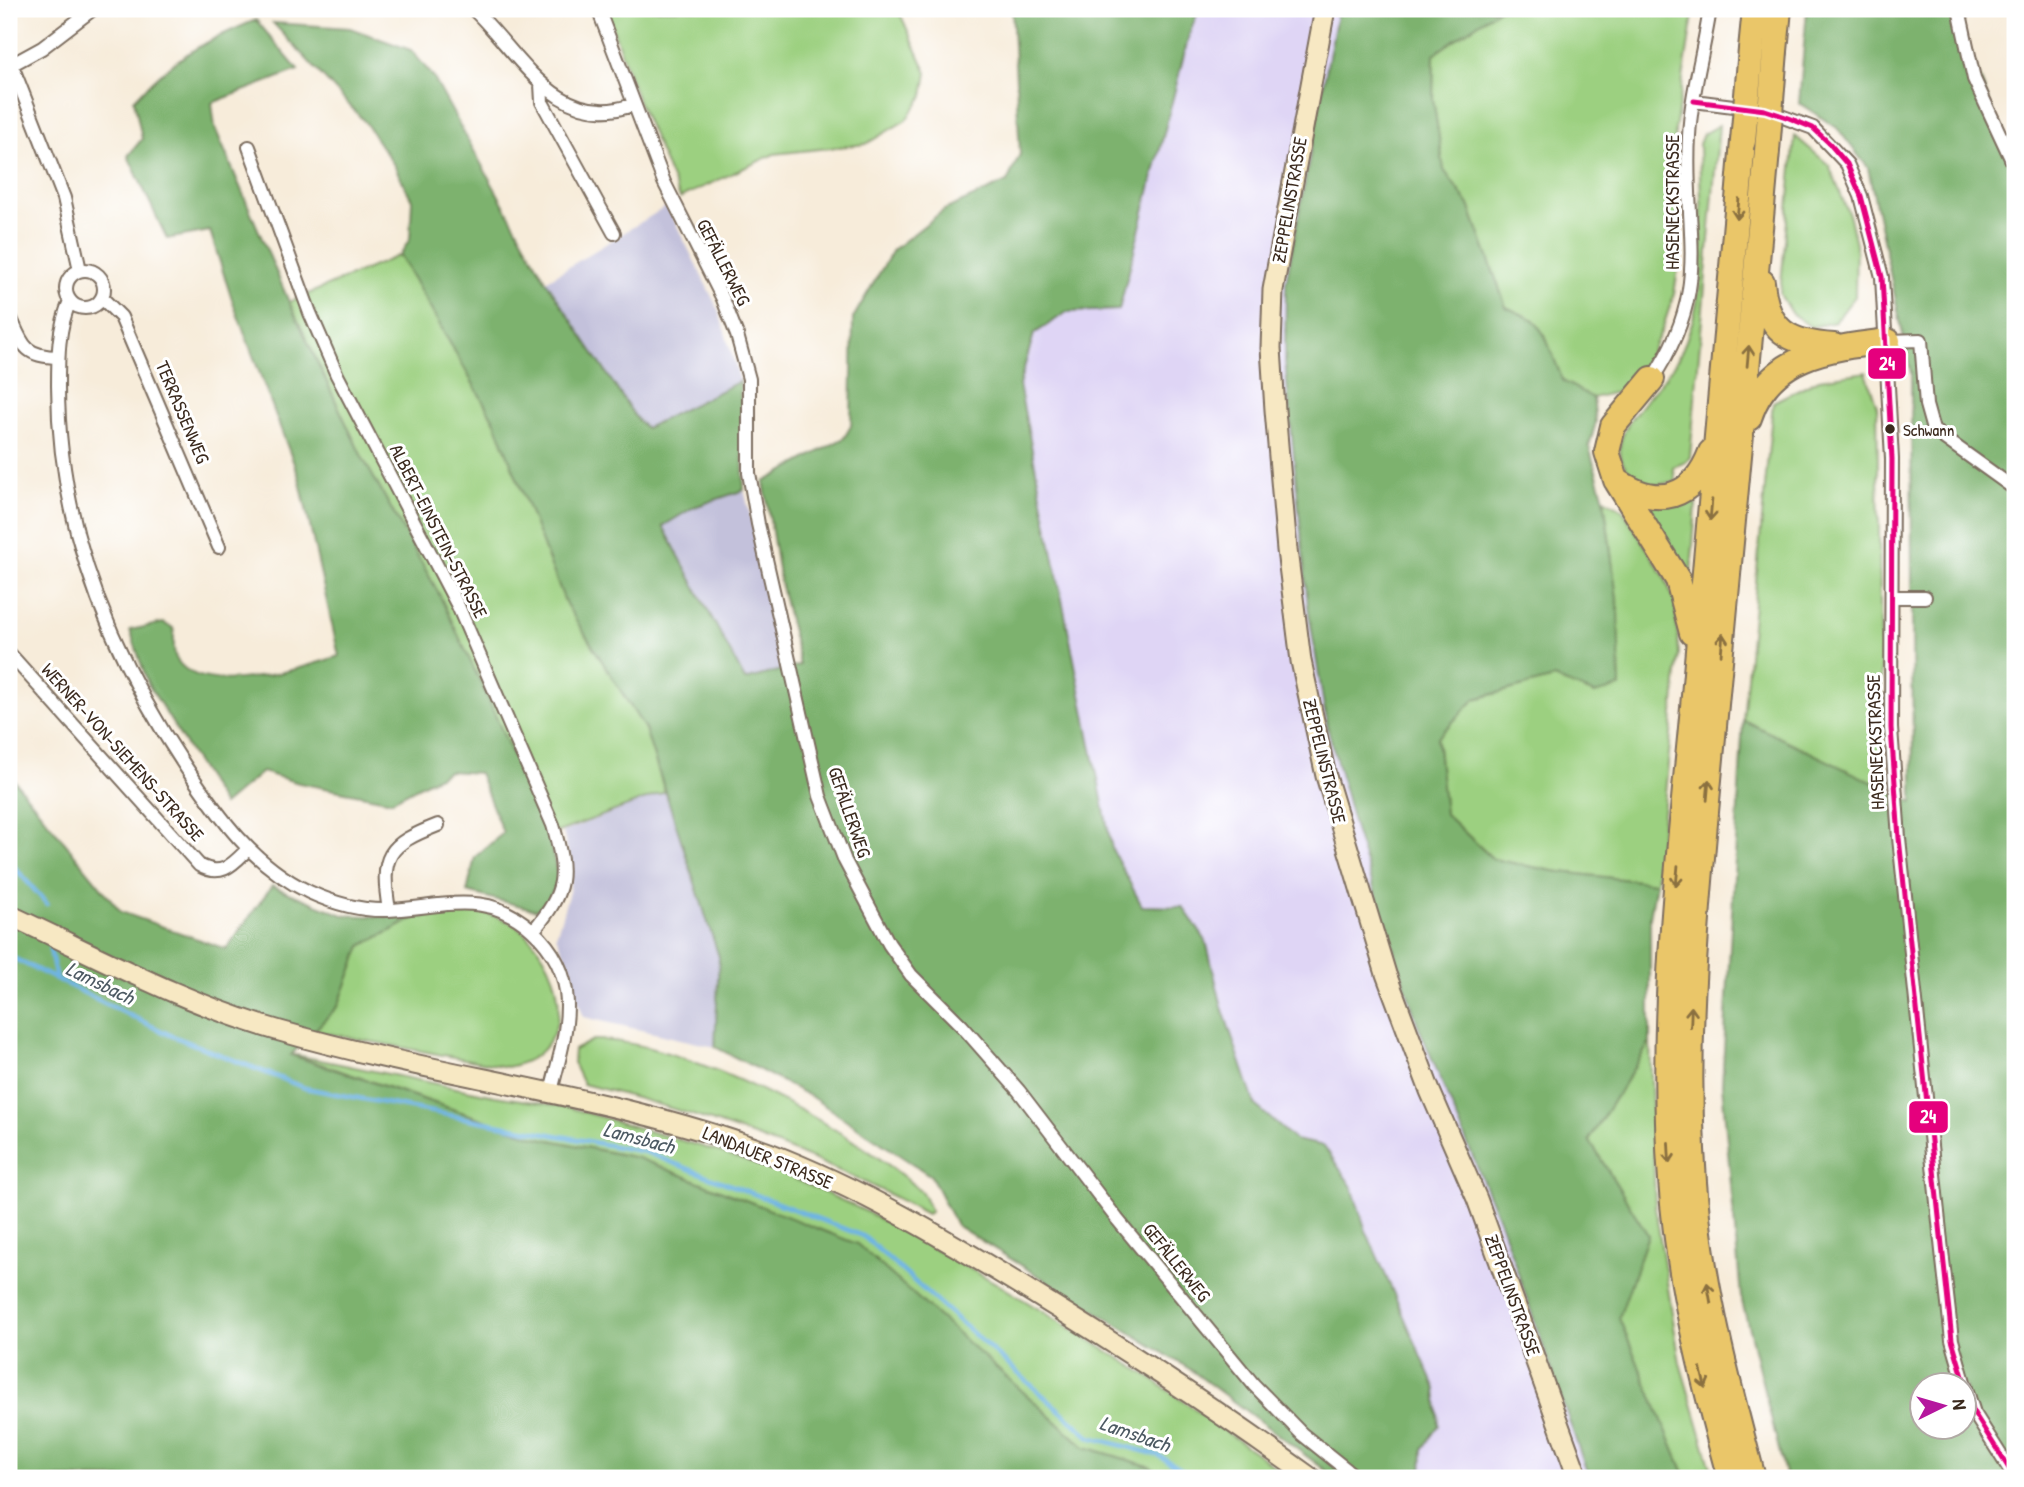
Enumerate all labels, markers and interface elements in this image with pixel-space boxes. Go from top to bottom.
street label: ZEPPELINSTRASSE [1265,134,1313,265]
street label: HASENECKSTRASSE [1659,134,1685,270]
one-way arrow [1731,197,1744,220]
street label: GEFÄLLERWEG [691,214,757,310]
one-way arrow [1742,345,1755,368]
line badge: 24 [1867,347,1907,380]
text: 24 [1879,350,1895,376]
street label: TERRASSENWEG [150,357,216,467]
place label: Schwann [1903,418,1954,441]
marker: Schwann [1883,422,1897,436]
street label: ALBERT-EINSTEIN-STRASSE [384,439,494,623]
one-way arrow [1704,498,1717,521]
one-way arrow [1715,633,1728,656]
street label: WERNER-VON-SIEMENS-STRASSE [36,657,211,847]
street label: HASENECKSTRASSE [1860,673,1890,810]
street label: ZEPPELINSTRASSE [1297,696,1353,827]
street label: GEFÄLLERWEG [822,763,878,861]
one-way arrow [1702,779,1715,801]
one-way arrow [1670,864,1683,887]
water label: Lamsbach [61,954,140,1012]
one-way arrow [1685,1005,1698,1028]
line badge: 24 [1908,1100,1949,1134]
text: 24 [1920,1103,1936,1129]
water label: Lamsbach [600,1114,679,1161]
street label: LANDAUER STRASSE [699,1119,837,1195]
one-way arrow [1663,1141,1676,1164]
street label: GEFÄLLERWEG [1137,1217,1217,1307]
street label: ZEPPELINSTRASSE [1479,1231,1547,1360]
one-way arrow [1701,1282,1715,1305]
one-way arrow [1697,1366,1710,1388]
north arrow [1909,1372,1979,1442]
text: N [1947,1398,1973,1411]
water label: Lamsbach [1096,1408,1175,1459]

